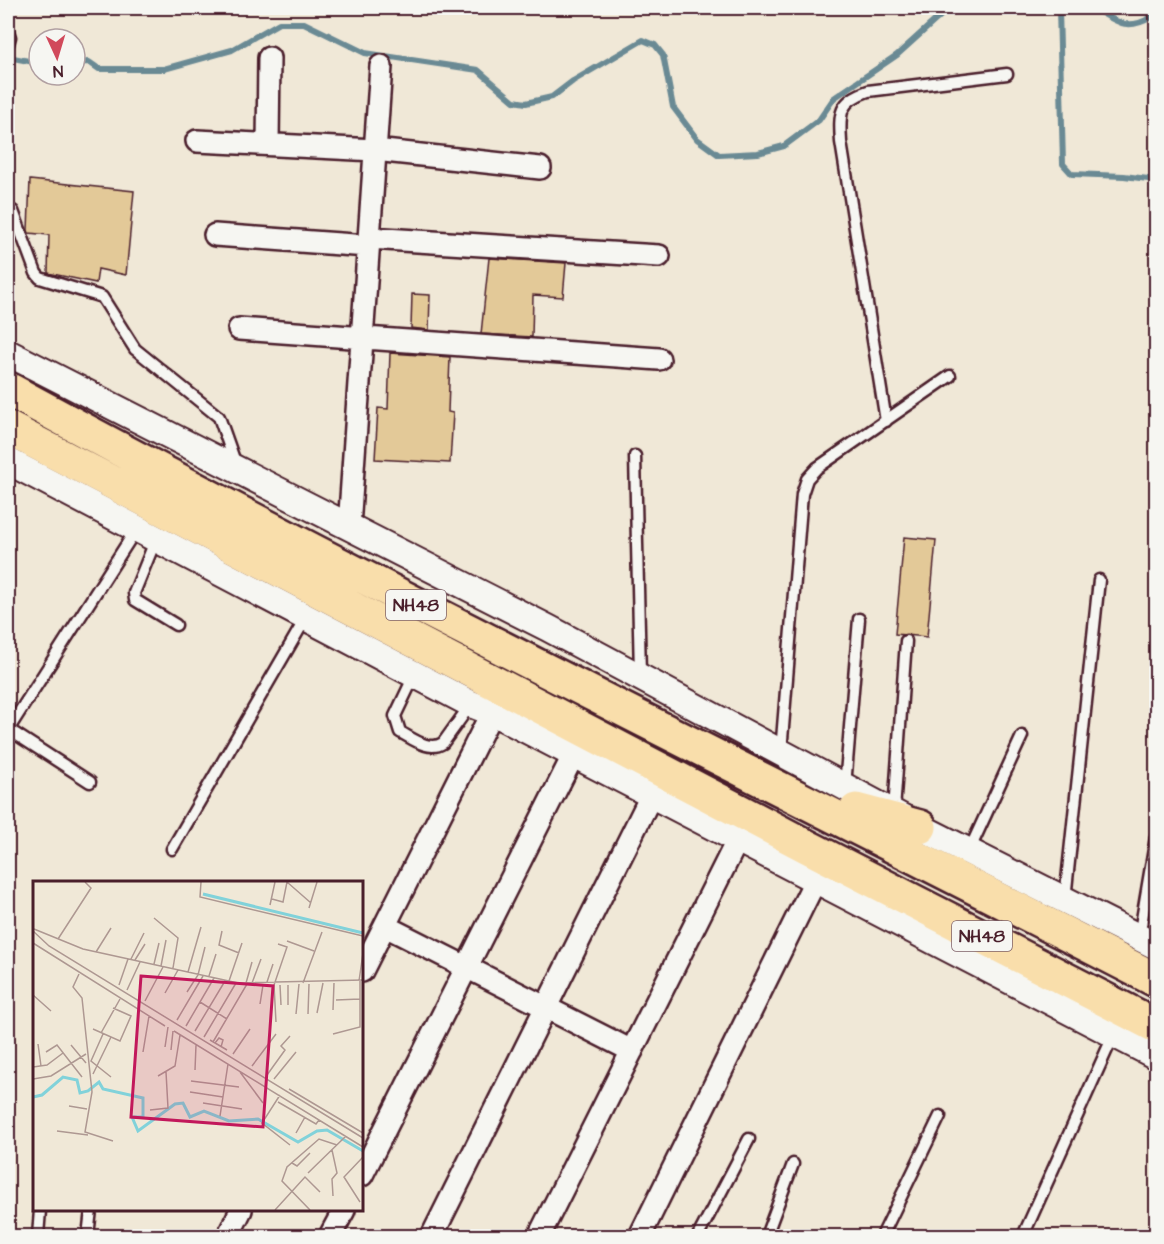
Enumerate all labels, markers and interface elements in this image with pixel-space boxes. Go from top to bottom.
north arrow [27,27,87,87]
text: N [52,60,64,82]
road number: NH48 [386,590,446,620]
inset map [33,881,363,1211]
road number: NH48 [952,921,1012,951]

